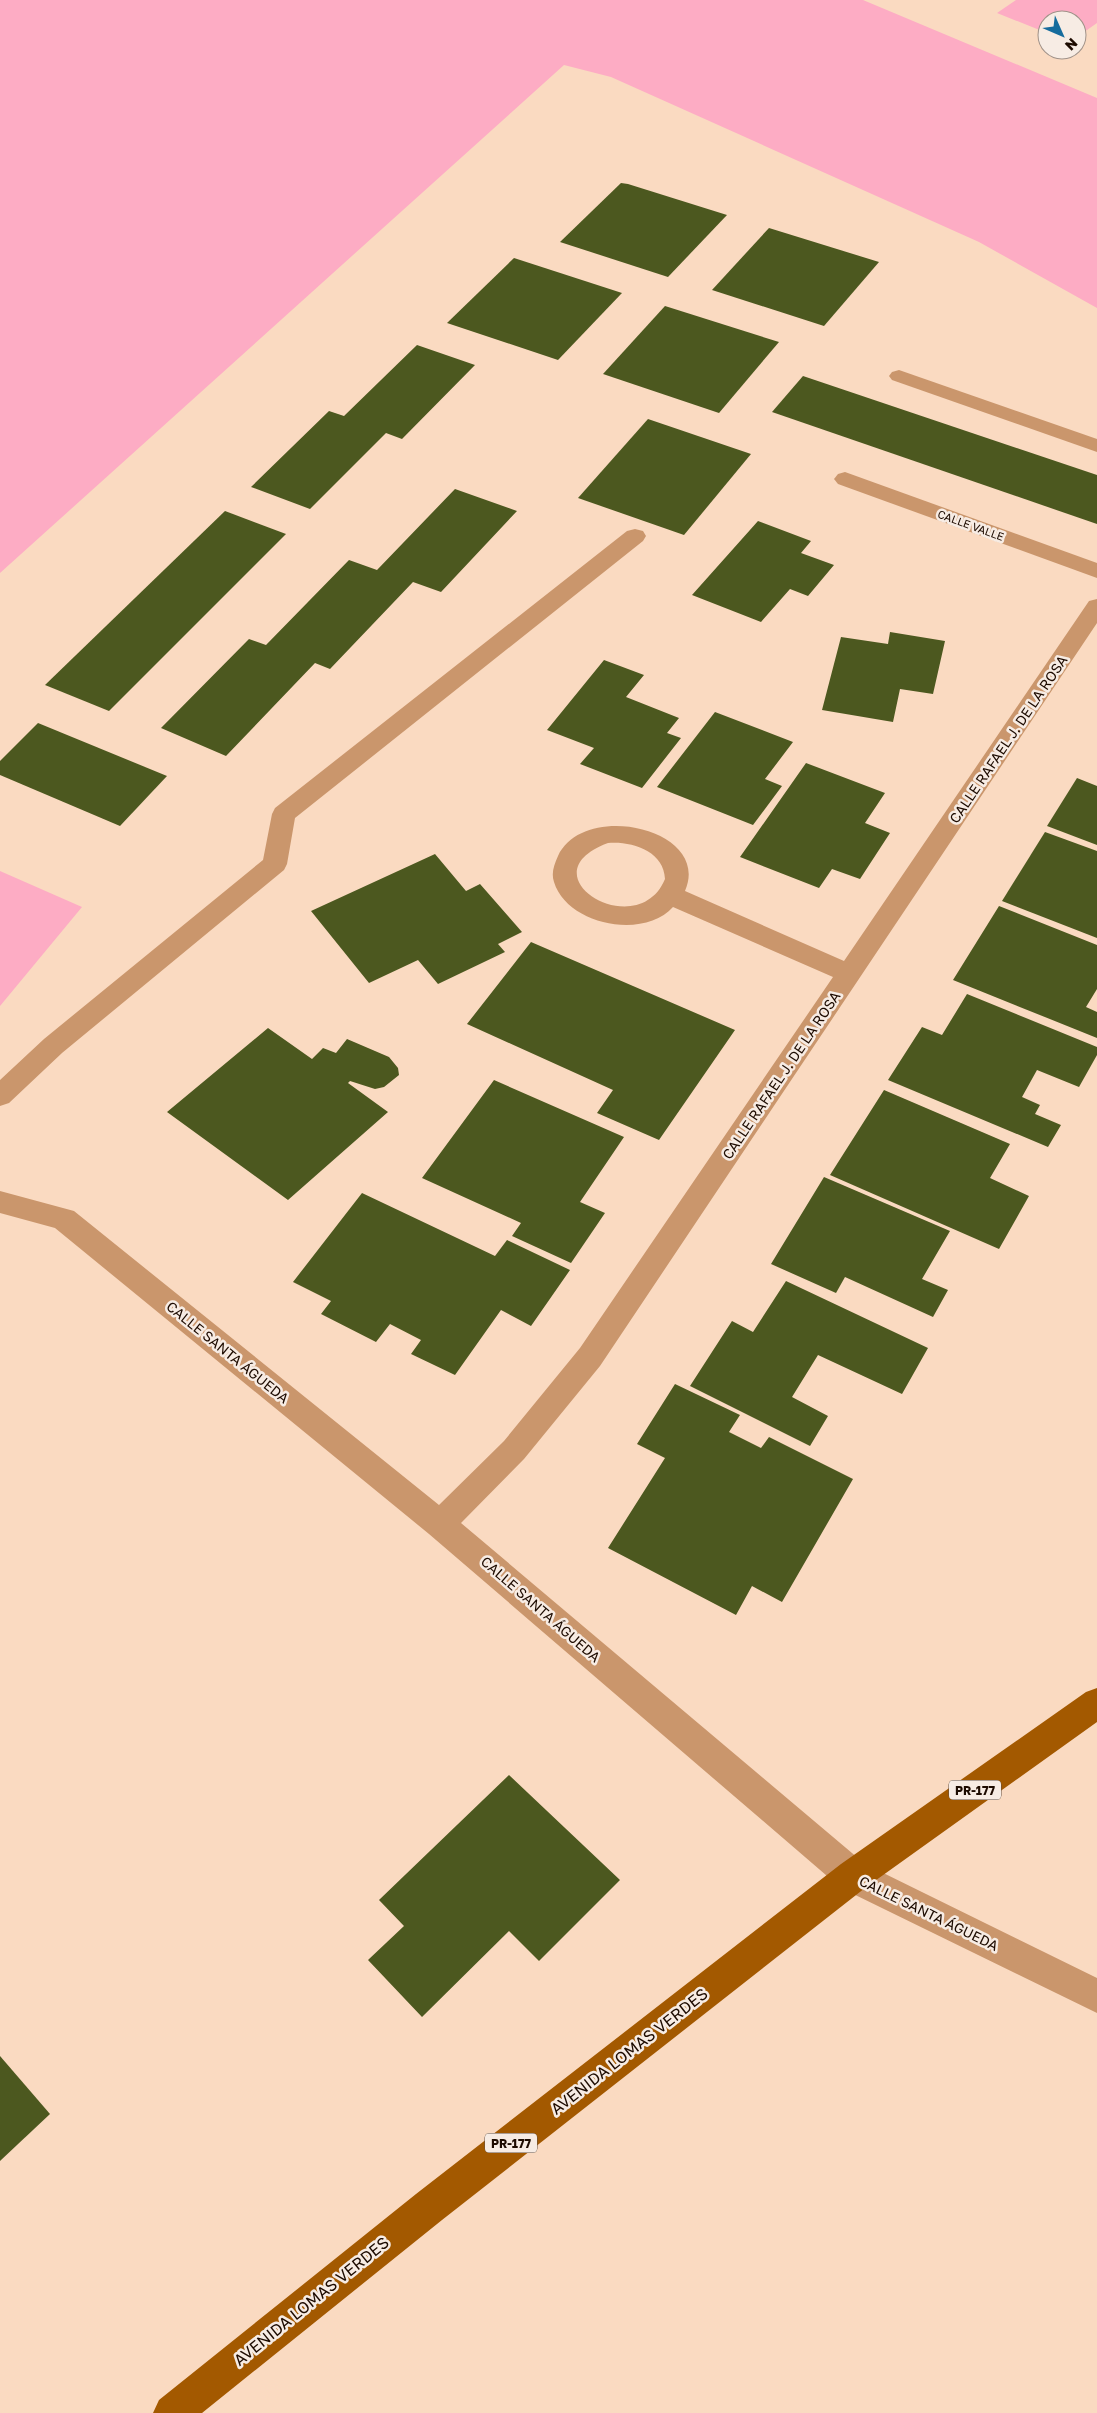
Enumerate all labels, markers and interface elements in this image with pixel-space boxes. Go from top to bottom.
north arrow [1037,10,1087,60]
text: N [1062,35,1081,54]
street label: CALLE VALLE [936,507,1006,543]
street label: CALLE RAFAEL J. DE LA ROSA [945,651,1071,826]
street label: CALLE RAFAEL J. DE LA ROSA [718,987,844,1162]
street label: CALLE SANTA ÁGUEDA [163,1297,293,1407]
street label: CALLE SANTA ÁGUEDA [478,1553,605,1666]
road number: PR-177 [949,1780,1001,1800]
street label: CALLE SANTA ÁGUEDA [857,1872,1002,1954]
street label: AVENIDA LOMAS VERDES [546,1983,712,2119]
road number: PR-177 [485,2134,537,2152]
street label: AVENIDA LOMAS VERDES [229,2232,393,2370]

